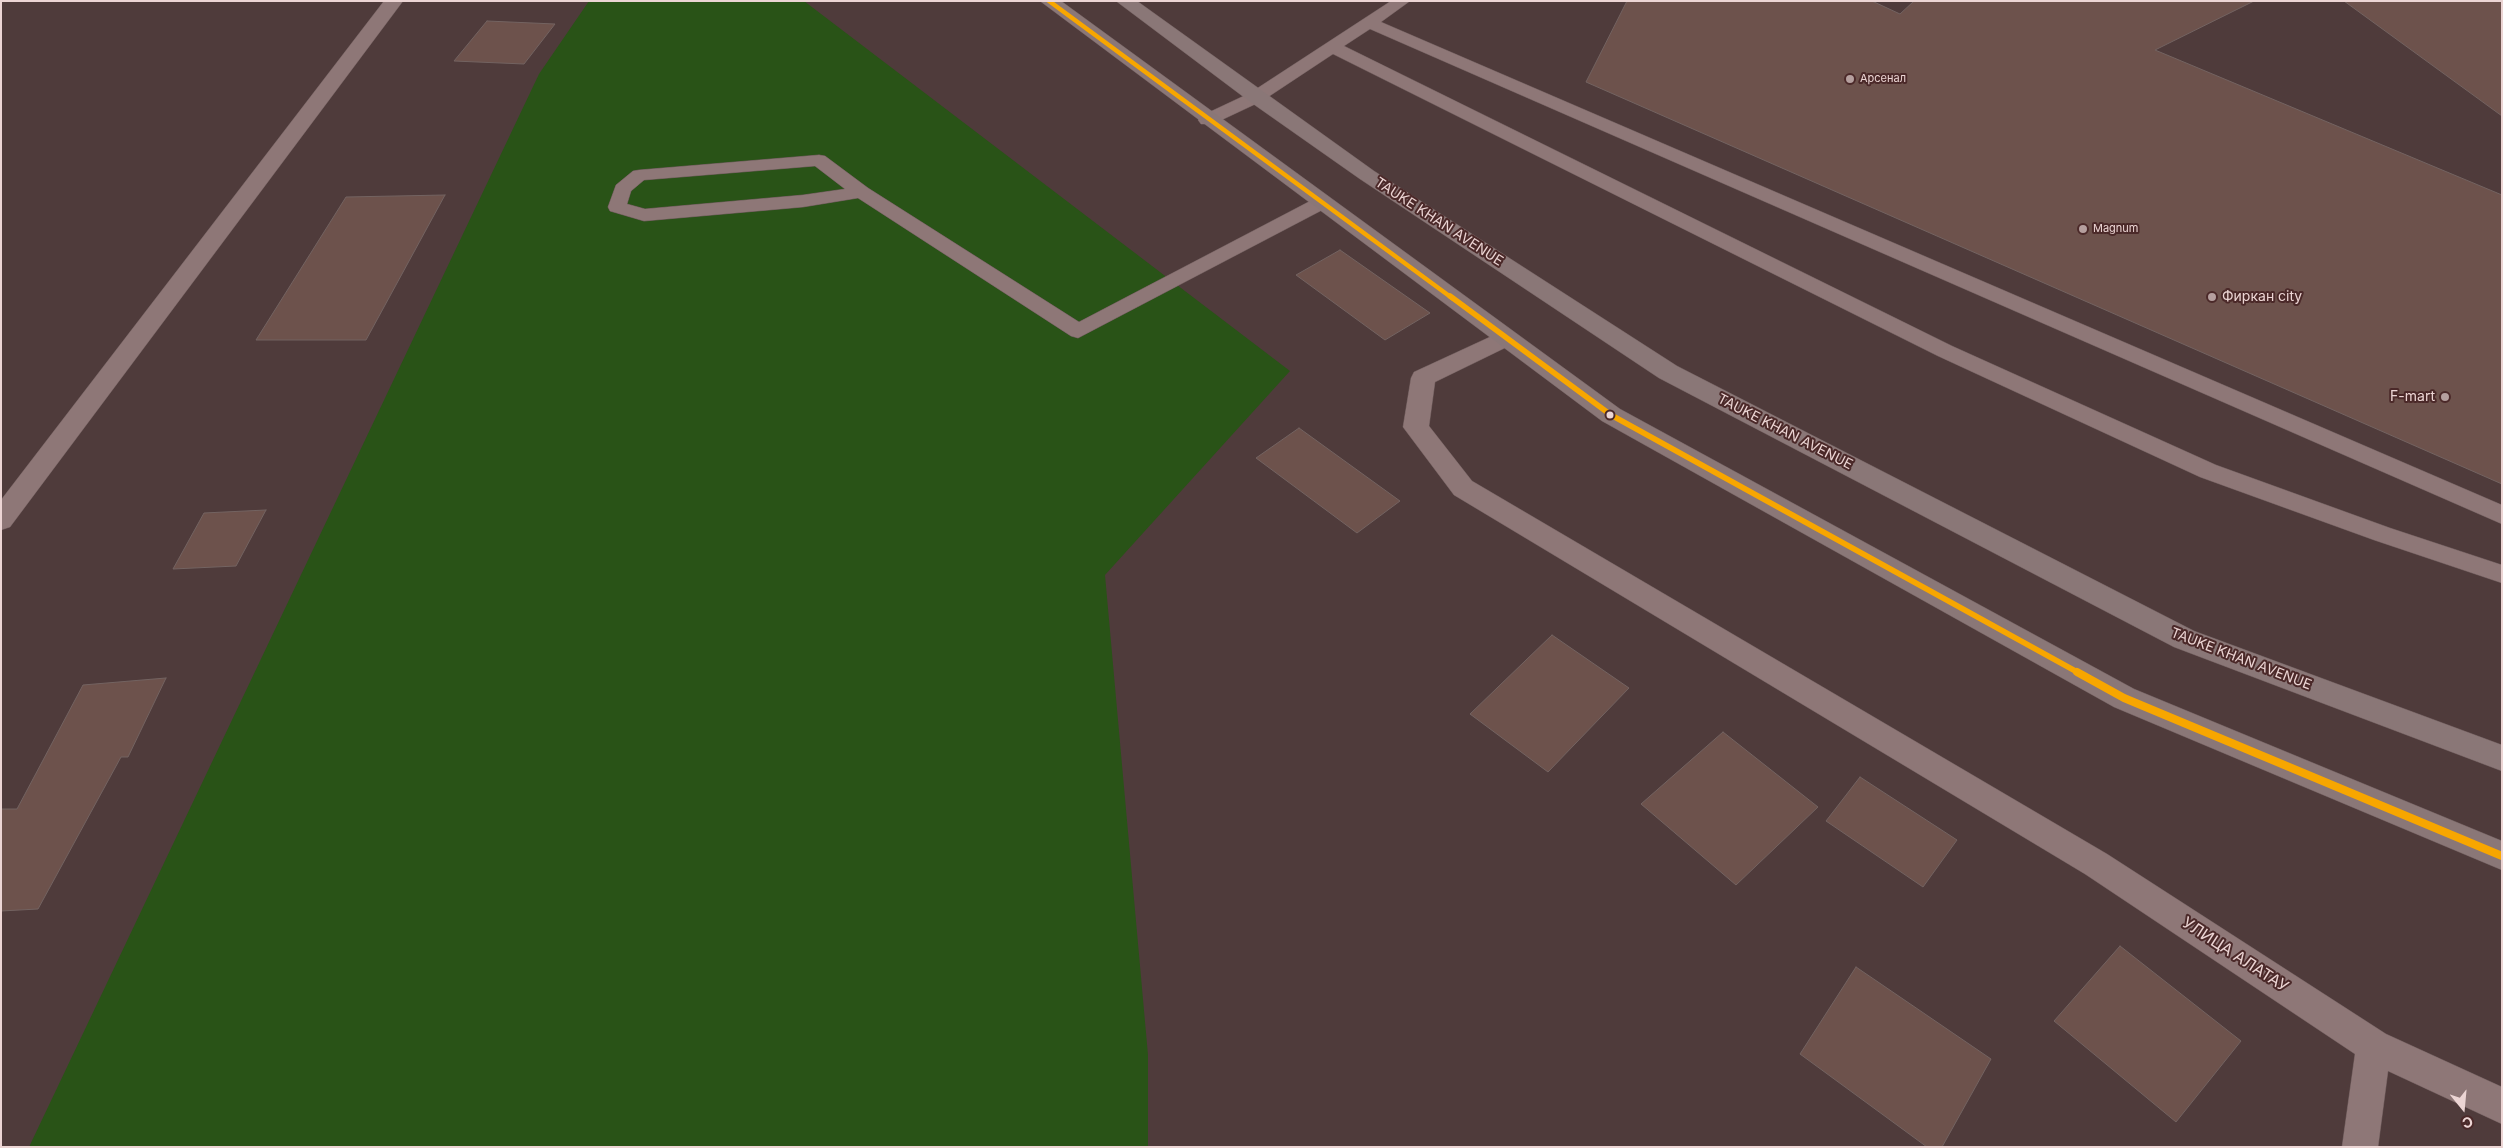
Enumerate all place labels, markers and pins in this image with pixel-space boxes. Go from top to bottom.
place label: Арсенал [1860,72,1906,86]
marker: Арсенал [1844,73,1856,85]
place label: Magnum [2093,222,2138,236]
marker: Magnum [2077,223,2089,235]
place label: Фиркан city [2222,289,2302,305]
marker: Фиркан city [2206,291,2218,303]
place label: F-mart [2390,389,2435,405]
marker: F-mart [2439,391,2451,403]
unlabelled marker [1605,410,1615,420]

